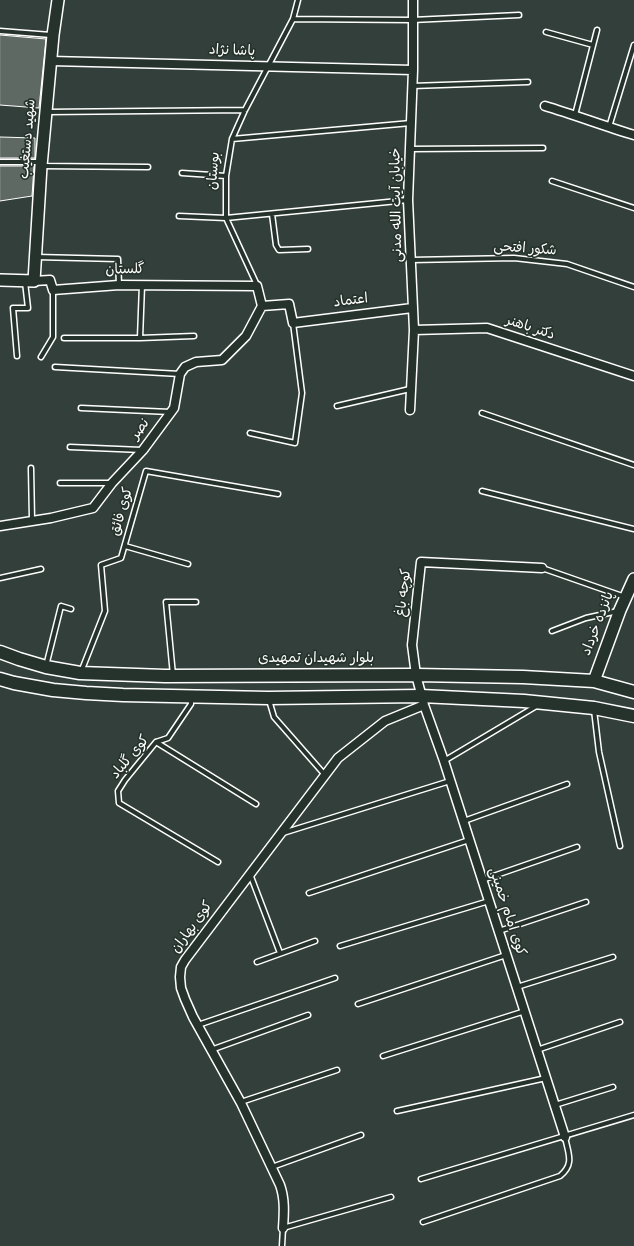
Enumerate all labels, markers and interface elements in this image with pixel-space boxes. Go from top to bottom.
street label: پاشا نژاد [209,43,255,61]
street label: شهید دستغیب [17,98,41,180]
street label: خیابان آیت الله مدنی [389,148,407,262]
street label: بوستان [205,151,225,191]
street label: شکور افتحی [493,239,557,261]
street label: گلستان [105,262,145,280]
street label: اعتماد [333,292,369,312]
street label: دکتر باهنر [503,313,557,345]
street label: نصر [128,416,154,444]
street label: کوی فائق [108,486,138,538]
street label: کوچه باغ [394,568,416,618]
street label: پانزده خرداد [579,590,619,658]
street label: بلوار شهیدان تمهیدی [258,652,374,668]
street label: کوی گلباد [108,733,154,783]
street label: کوی امام خمینی [484,866,528,958]
street label: کوی بهاران [168,899,218,957]

